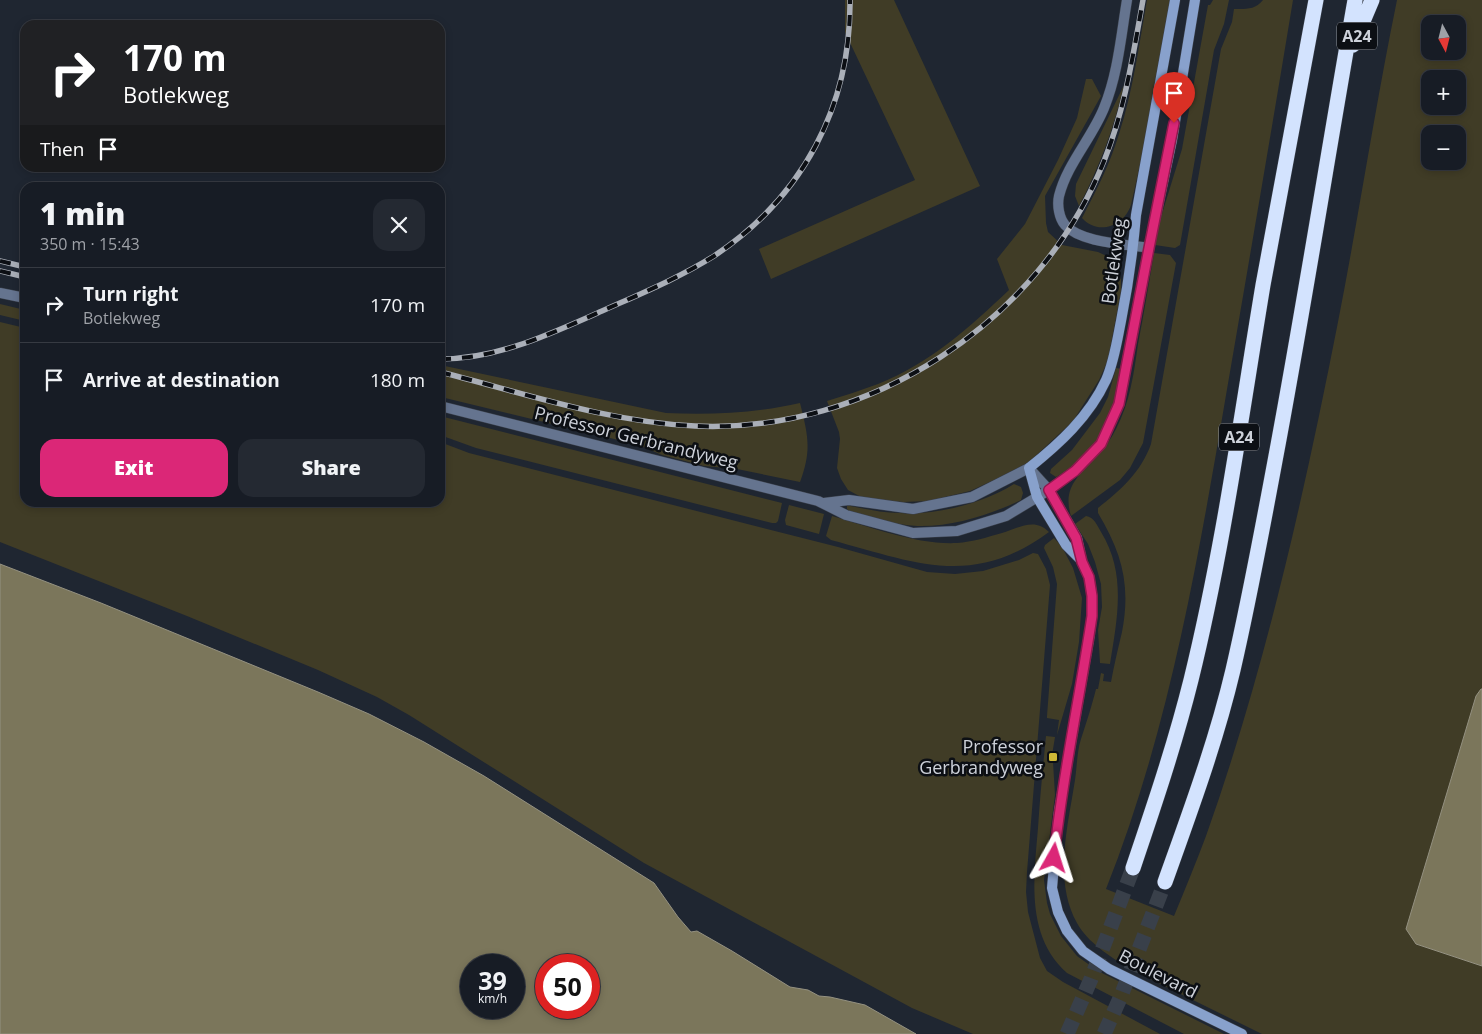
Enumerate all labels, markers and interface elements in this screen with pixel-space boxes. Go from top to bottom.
north arrow [1421,15,1466,60]
map controls [1421,15,1466,170]
road number: A24 [1337,22,1377,50]
text: 170 m [123,34,227,81]
icon: right [40,40,105,105]
button: + [1421,70,1466,115]
pin [1153,72,1195,123]
text: Botlekweg [123,79,229,109]
icon: arrive [1160,79,1188,107]
button: − [1421,125,1466,170]
icon: arrive [94,135,122,163]
text: Then [40,136,84,162]
text: 1 min [40,193,125,234]
button: close [373,199,425,251]
street label: Botlekweg [1095,216,1131,306]
text: 350 m · 15:43 [40,233,140,255]
text: Turn right [83,281,178,307]
icon: right [40,291,68,319]
text: 170 m [370,292,425,318]
text: Botlekweg [83,307,160,329]
icon: arrive [40,366,68,394]
text: Arrive at destination [83,367,280,393]
text: 180 m [370,367,425,393]
street label: Professor Gerbrandyweg [532,400,741,474]
road number: A24 [1219,424,1259,451]
button: Exit [40,439,228,497]
button: Share [238,439,425,497]
place label: Professor Gerbrandyweg [919,734,1044,779]
marker: Professor Gerbrandyweg [1047,751,1059,763]
position arrow [1027,831,1079,883]
street label: Boulevard [1115,943,1202,1003]
speed limit sign: 50 [535,954,600,1019]
text: 39 [478,963,507,997]
text: km/h [478,990,507,1007]

